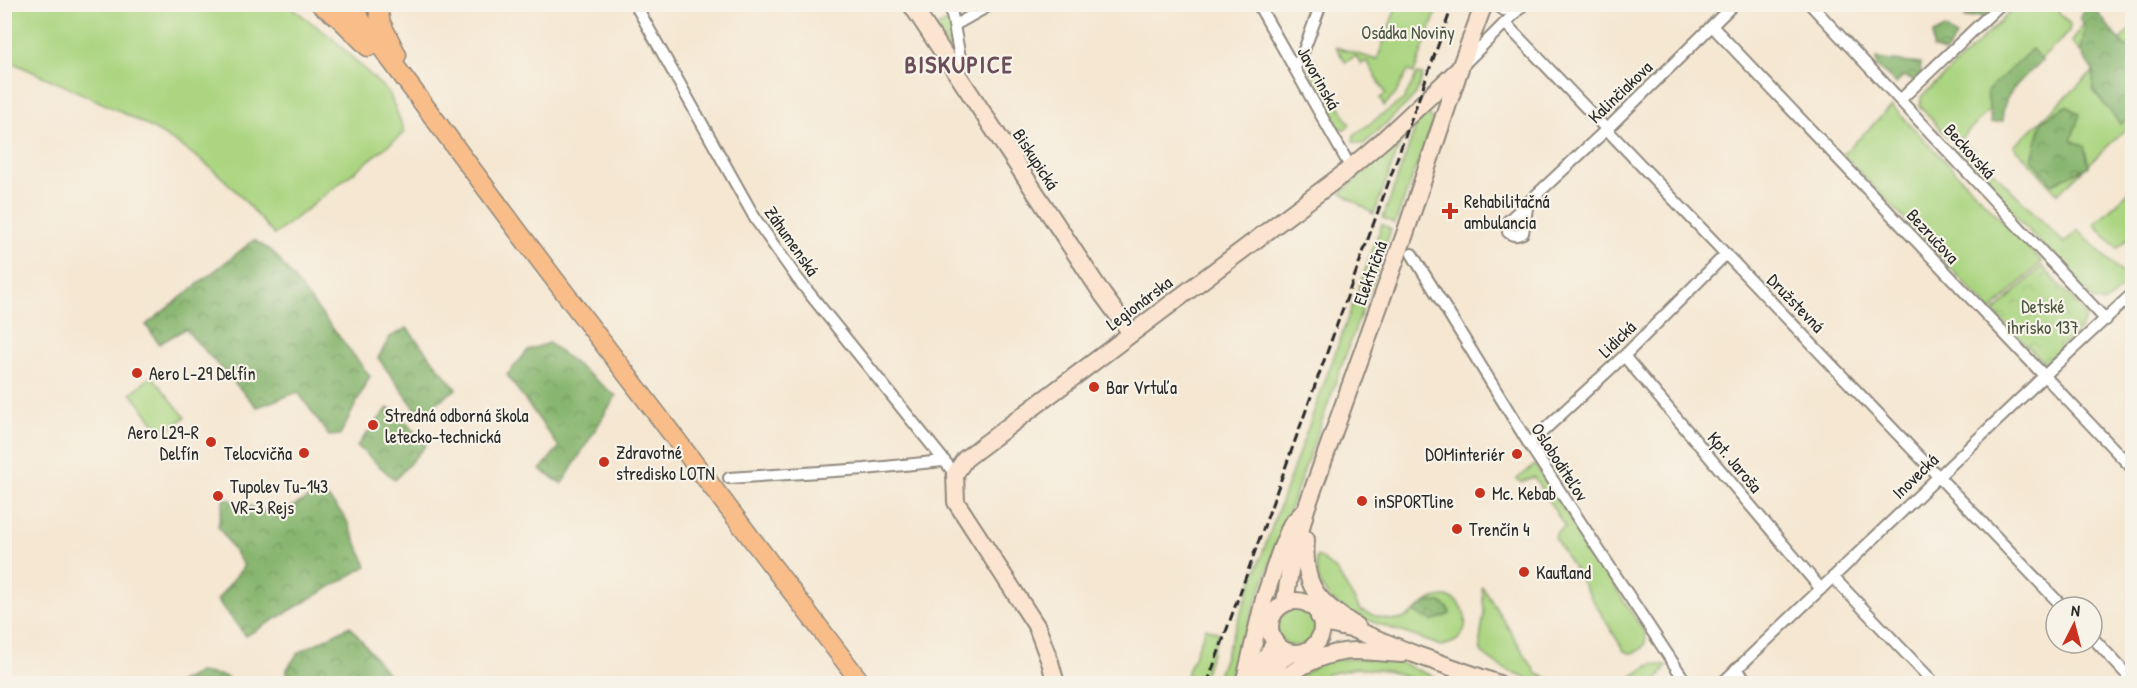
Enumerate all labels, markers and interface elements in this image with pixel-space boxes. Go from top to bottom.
park label: Osádka Noviny [1361,20,1455,45]
street label: Javorinská [1291,42,1347,114]
district label: BISKUPICE [904,48,1014,80]
street label: Kalinčiakova [1582,55,1658,129]
street label: Beckovská [1938,118,2002,184]
street label: Biskupická [1007,124,1065,194]
place label: Rehabilitačná ambulancia [1464,189,1550,235]
street label: Záhumenská [759,201,825,281]
marker: Rehabilitačná ambulancia [1441,202,1459,220]
street label: Bezručova [1901,203,1965,269]
street label: Električná [1347,237,1393,309]
street label: Družstevná [1762,268,1830,338]
street label: Legionárska [1101,270,1177,336]
park label: Detské ihrisko 137 [2007,294,2079,340]
street label: Lidická [1593,315,1641,363]
place label: Aero L-29 Delfín [149,361,256,386]
marker: Aero L-29 Delfín [130,366,144,380]
place label: Bar Vrtuľa [1106,375,1177,400]
marker: Bar Vrtuľa [1087,380,1101,394]
place label: Stredná odborná škola letecko-technická [385,403,529,449]
marker: Stredná odborná škola letecko-technická [366,418,380,432]
street label: Osloboditeľov [1525,418,1595,506]
place label: Aero L29-R Delfín [128,420,199,466]
street label: Kpt. Jaroša [1702,426,1768,498]
marker: Aero L29-R Delfín [204,435,218,449]
place label: Zdravotné stredisko LOTN [616,440,715,486]
place label: Telocvičňa [224,441,292,466]
place label: DOMinteriér [1425,442,1505,467]
marker: Telocvičňa [297,446,311,460]
marker: DOMinteriér [1510,447,1524,461]
street label: Inovecká [1886,448,1944,504]
marker: Zdravotné stredisko LOTN [597,455,611,469]
place label: Tupolev Tu-143 VR-3 Rejs [230,474,328,520]
place label: Mc. Kebab [1492,481,1556,506]
marker: Mc. Kebab [1473,486,1487,500]
marker: Tupolev Tu-143 VR-3 Rejs [211,489,225,503]
place label: inSPORTline [1374,489,1454,514]
marker: inSPORTline [1355,494,1369,508]
place label: Trenčín 4 [1469,517,1530,542]
marker: Trenčín 4 [1450,522,1464,536]
place label: Kaufland [1536,560,1591,585]
marker: Kaufland [1517,565,1531,579]
north arrow [2044,595,2104,655]
text: N [2070,599,2081,622]

